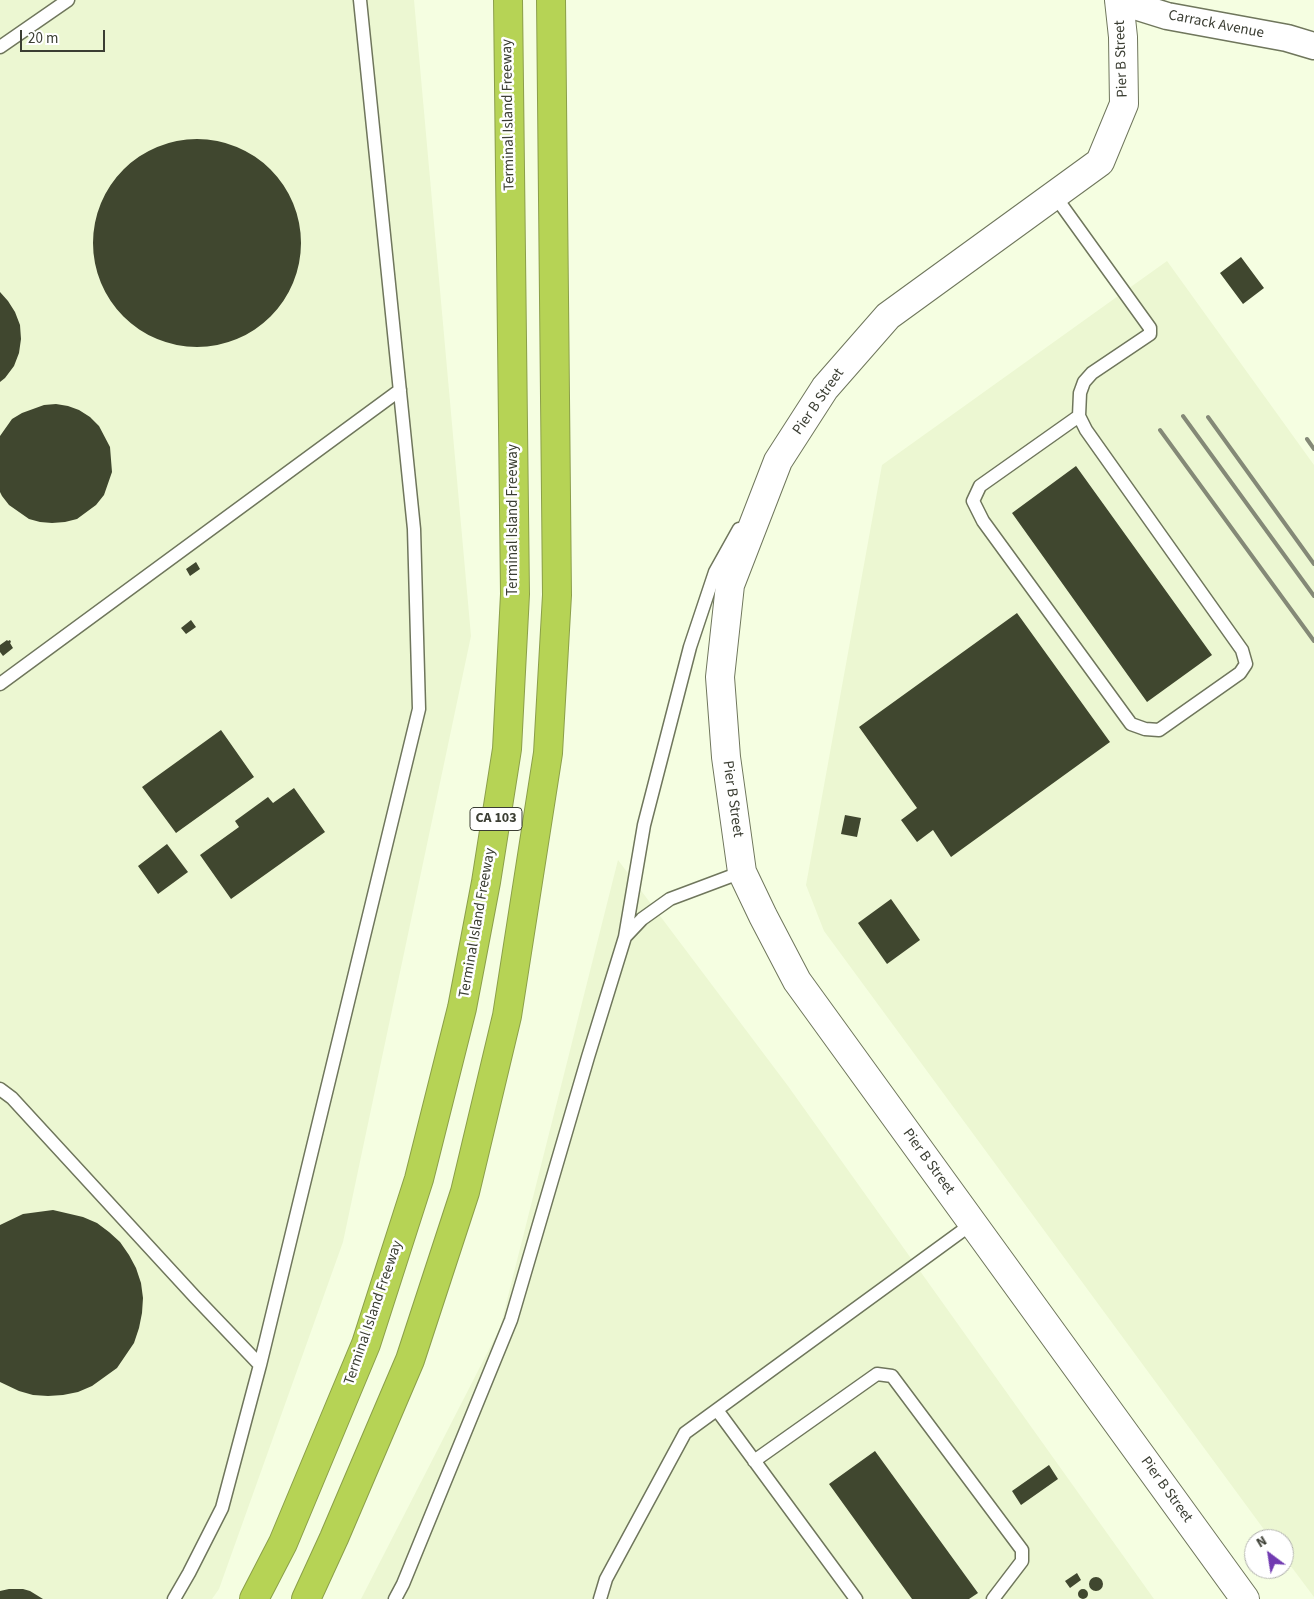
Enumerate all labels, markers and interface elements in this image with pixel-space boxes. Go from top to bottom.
street label: Carrack Avenue [1167,7,1265,43]
scale bar [22,20,108,52]
street label: Pier B Street [1112,20,1132,98]
text: 20 m [28,28,58,49]
street label: Terminal Island Freeway [499,39,519,191]
street label: Pier B Street [789,365,849,439]
street label: Terminal Island Freeway [505,444,523,596]
street label: Pier B Street [718,760,746,838]
road number: CA 103 [470,808,522,831]
street label: Terminal Island Freeway [456,847,500,999]
street label: Pier B Street [898,1125,958,1199]
street label: Terminal Island Freeway [341,1238,407,1388]
street label: Pier B Street [1136,1453,1196,1527]
north arrow [1244,1529,1294,1579]
text: N [1253,1531,1271,1553]

